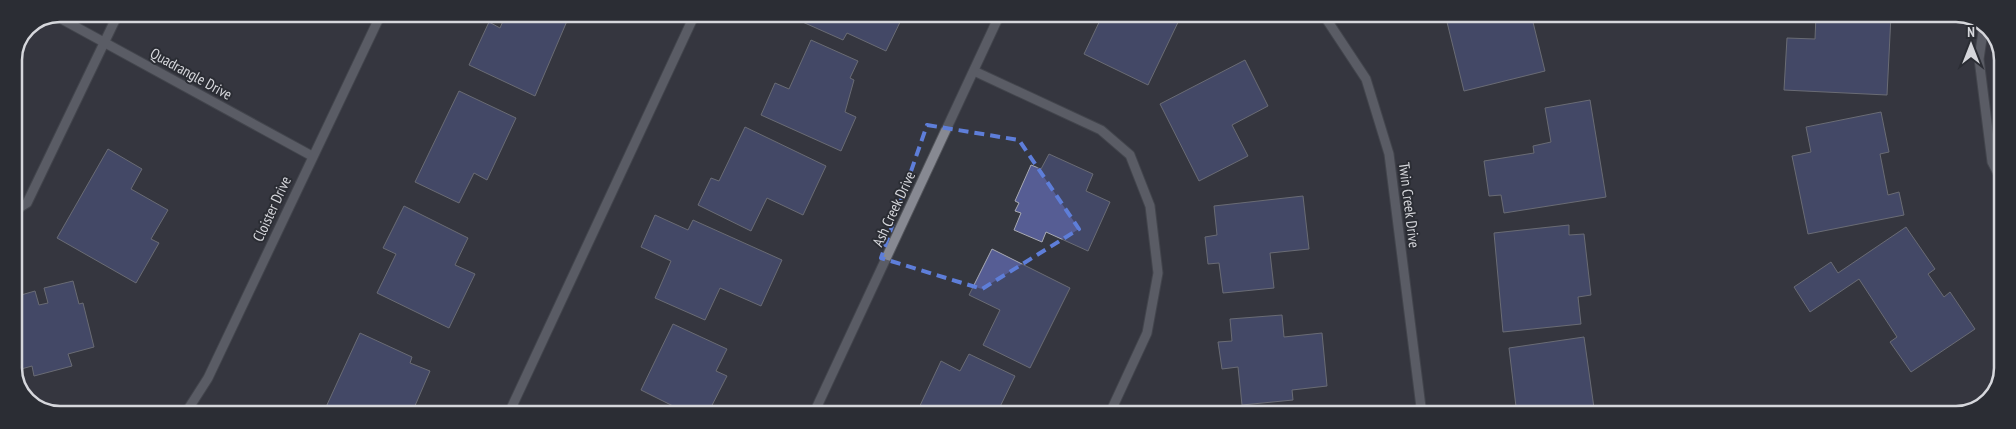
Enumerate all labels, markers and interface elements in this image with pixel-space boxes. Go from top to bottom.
north arrow [1946,20,1996,70]
text: N [1967,23,1975,41]
street label: Quadrangle Drive [147,43,235,104]
street label: Twin Creek Drive [1395,161,1424,249]
street label: Ash Creek Drive [868,168,919,249]
street label: Cloister Drive [248,173,295,244]

